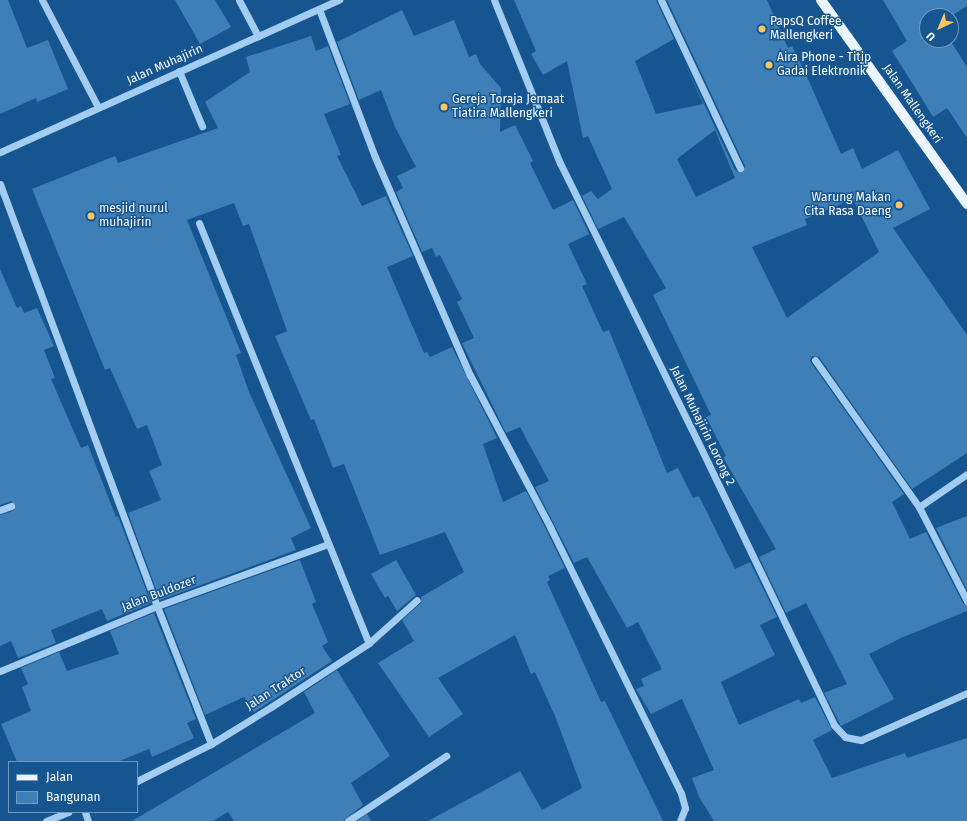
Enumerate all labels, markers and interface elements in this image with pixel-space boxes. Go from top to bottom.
north arrow [919,8,959,48]
place label: PapsQ Coffee Mallengkeri [770,15,842,43]
marker: PapsQ Coffee Mallengkeri [757,24,767,34]
text: U [924,29,938,43]
street label: Jalan Muhajirin [125,42,205,88]
place label: Aira Phone - Titip Gadai Elektronik [777,51,871,79]
marker: Aira Phone - Titip Gadai Elektronik [764,60,774,70]
street label: Jalan Mallengkeri [879,62,945,146]
place label: Gereja Toraja Jemaat Tiatira Mallengkeri [452,93,564,121]
marker: Gereja Toraja Jemaat Tiatira Mallengkeri [439,102,449,112]
place label: Warung Makan Cita Rasa Daeng [804,191,891,219]
marker: Warung Makan Cita Rasa Daeng [894,200,904,210]
place label: mesjid nurul muhajirin [99,202,168,230]
marker: mesjid nurul muhajirin [86,211,96,221]
street label: Jalan Muhajirin Lorong 2 [667,364,737,488]
street label: Jalan Buldozer [120,573,198,615]
street label: Jalan Traktor [243,664,309,714]
legend [8,761,138,813]
text: Jalan [46,770,73,784]
text: Bangunan [46,790,101,804]

